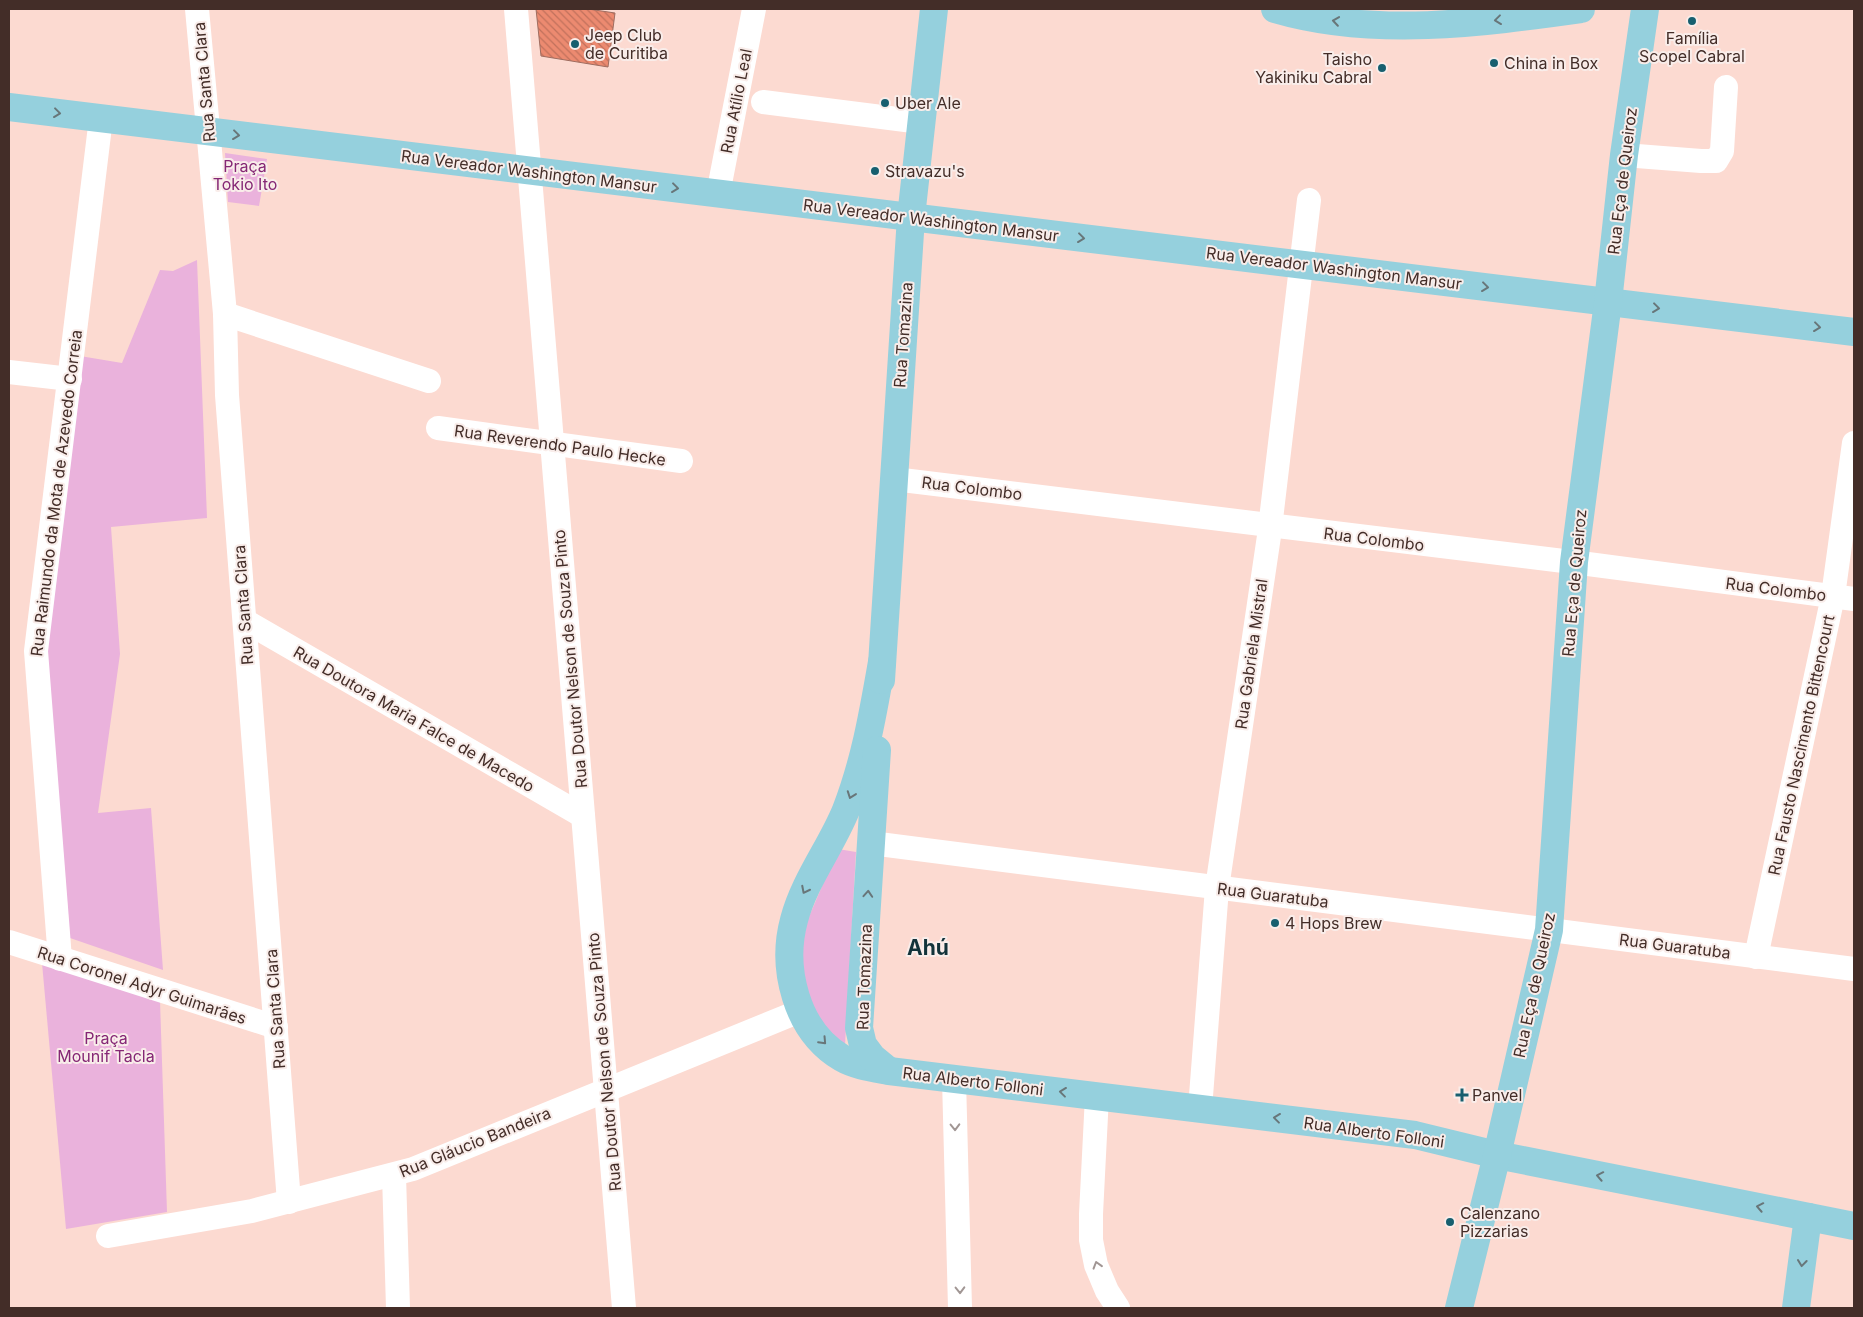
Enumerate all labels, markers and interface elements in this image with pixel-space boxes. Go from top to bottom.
one-way arrow [1494,14,1502,25]
marker: Família Scopel Cabral [1686,15,1698,27]
one-way arrow [1332,16,1340,27]
street label: Rua Santa Clara [189,21,219,143]
place label: Jeep Club de Curitiba [585,25,668,63]
place label: Família Scopel Cabral [1639,28,1745,66]
marker: Jeep Club de Curitiba [569,38,581,50]
street label: Rua Atílio Leal [716,47,756,155]
place label: Taisho Yakiniku Cabral [1255,49,1372,87]
place label: China in Box [1504,53,1598,73]
marker: China in Box [1488,57,1500,69]
marker: Taisho Yakiniku Cabral [1376,62,1388,74]
place label: Uber Ale [895,93,961,113]
marker: Uber Ale [879,97,891,109]
street label: Rua Eça de Queiroz [1603,106,1641,256]
one-way arrow [53,107,61,118]
one-way arrow [232,129,240,140]
street label: Rua Vereador Washington Mansur [400,145,658,197]
park label: Praça Tokio Ito [213,156,277,194]
place label: Stravazu's [885,161,965,181]
marker: Stravazu's [869,165,881,177]
one-way arrow [671,182,679,193]
street label: Rua Vereador Washington Mansur [802,194,1060,246]
one-way arrow [1077,232,1085,243]
street label: Rua Vereador Washington Mansur [1205,242,1463,294]
street label: Rua Tomazina [889,281,917,389]
one-way arrow [1482,281,1490,292]
one-way arrow [1652,302,1660,313]
one-way arrow [1814,321,1822,332]
street label: Rua Raimundo da Mota de Azevedo Correia [26,329,86,657]
street label: Rua Reverendo Paulo Hecke [453,420,667,470]
street label: Rua Colombo [920,472,1024,504]
street label: Rua Eça de Queiroz [1558,508,1590,658]
street label: Rua Colombo [1322,523,1426,555]
street label: Rua Doutor Nelson de Souza Pinto [549,529,591,789]
street label: Rua Santa Clara [229,544,257,666]
street label: Rua Colombo [1724,573,1828,605]
street label: Rua Gabriela Mistral [1231,578,1271,730]
street label: Rua Fausto Nascimento Bittencourt [1764,613,1838,877]
street label: Rua Doutora Maria Falce de Macedo [290,642,538,796]
one-way arrow [847,790,857,798]
street label: Rua Guaratuba [1216,878,1330,912]
one-way arrow [801,885,811,894]
one-way arrow [862,890,873,898]
street label: Rua Eça de Queiroz [1509,910,1559,1060]
place label: 4 Hops Brew [1285,913,1382,933]
marker: 4 Hops Brew [1269,917,1281,929]
street label: Rua Tomazina [852,924,876,1030]
street label: Rua Guaratuba [1618,929,1732,963]
street label: Rua Doutor Nelson de Souza Pinto [583,932,625,1192]
district label: Ahú [907,935,949,960]
street label: Rua Coronel Adyr Guimarães [35,942,249,1028]
street label: Rua Santa Clara [261,948,289,1070]
park label: Praça Mounif Tacla [57,1028,155,1066]
one-way arrow [817,1035,826,1044]
street label: Rua Alberto Folloni [901,1062,1045,1100]
place label: Panvel [1472,1085,1522,1105]
one-way arrow [1059,1087,1067,1098]
marker: Panvel [1456,1089,1468,1101]
street label: Rua Gláucio Bandeira [396,1102,554,1182]
street label: Rua Alberto Folloni [1302,1112,1446,1152]
one-way arrow [1272,1113,1280,1124]
one-way arrow [950,1124,961,1132]
one-way arrow [1596,1171,1605,1181]
place label: Calenzano Pizzarias [1460,1203,1540,1241]
one-way arrow [1755,1203,1764,1213]
marker: Calenzano Pizzarias [1444,1216,1456,1228]
one-way arrow [1797,1259,1808,1267]
one-way arrow [1093,1261,1103,1269]
one-way arrow [954,1286,965,1294]

